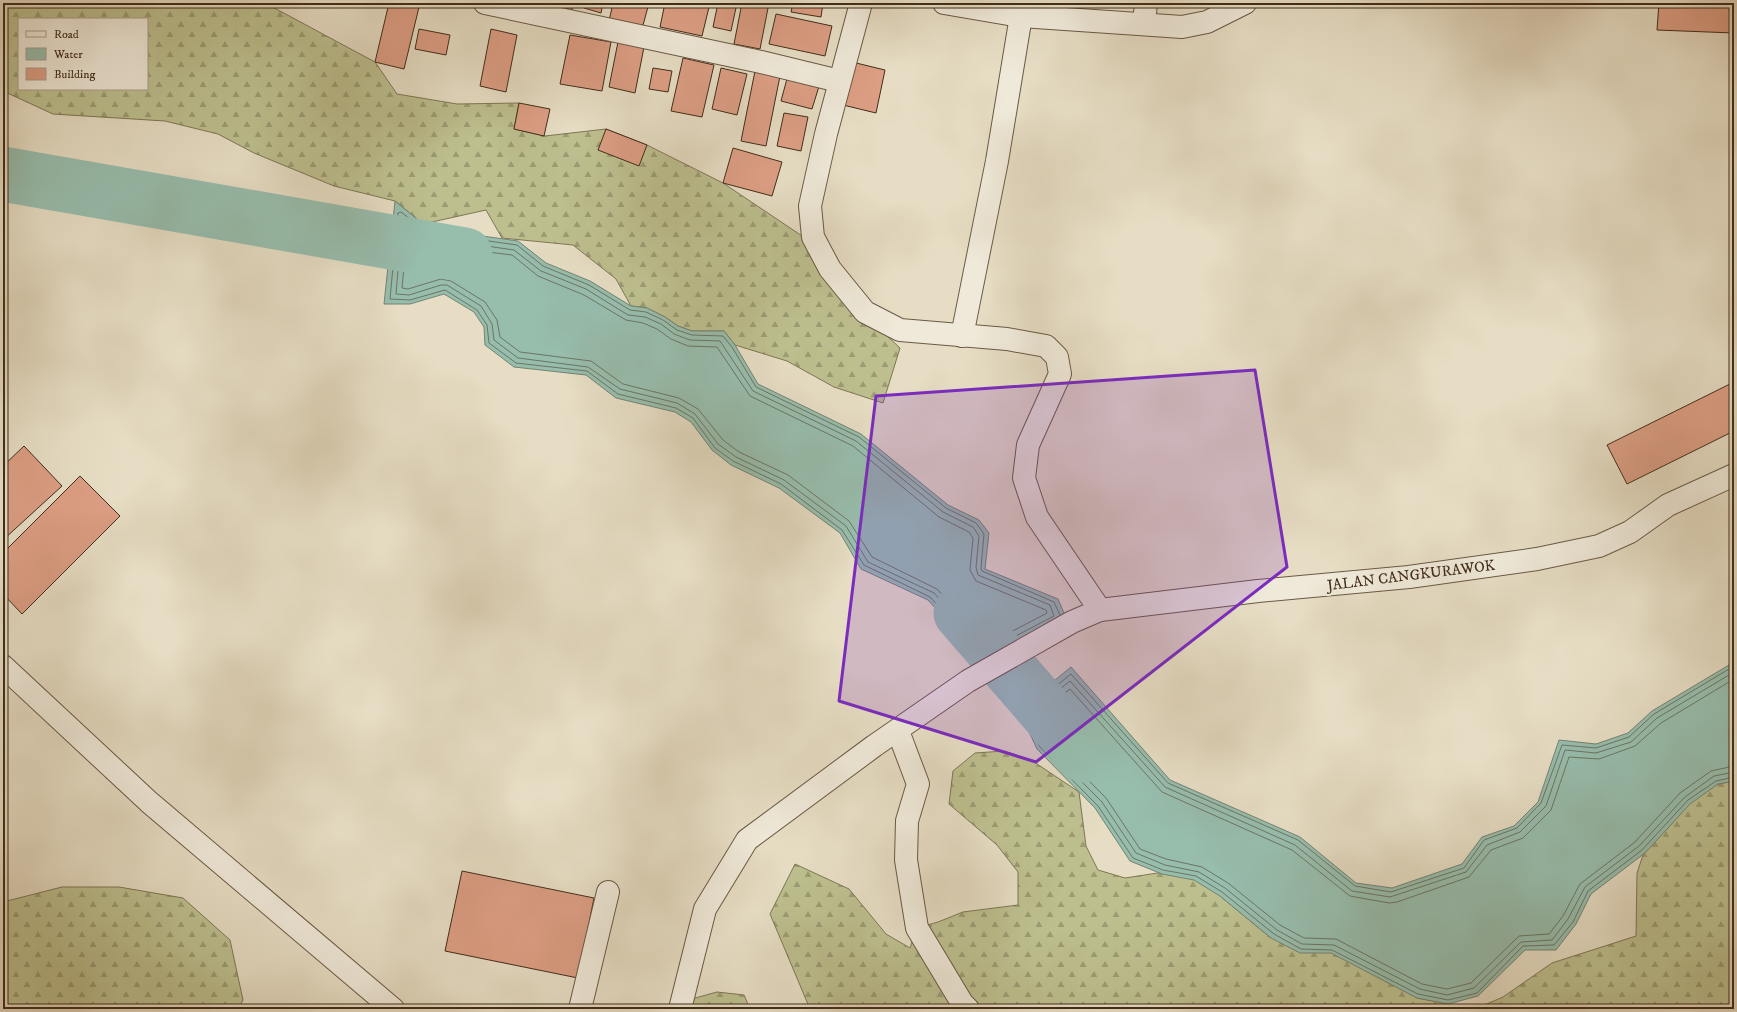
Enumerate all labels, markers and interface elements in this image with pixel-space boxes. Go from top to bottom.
legend [18,18,148,90]
text: Road [54,27,79,42]
text: Water [53,47,83,62]
text: Building [54,67,95,82]
street label: JALAN CANGKURAWOK [1324,556,1497,595]

